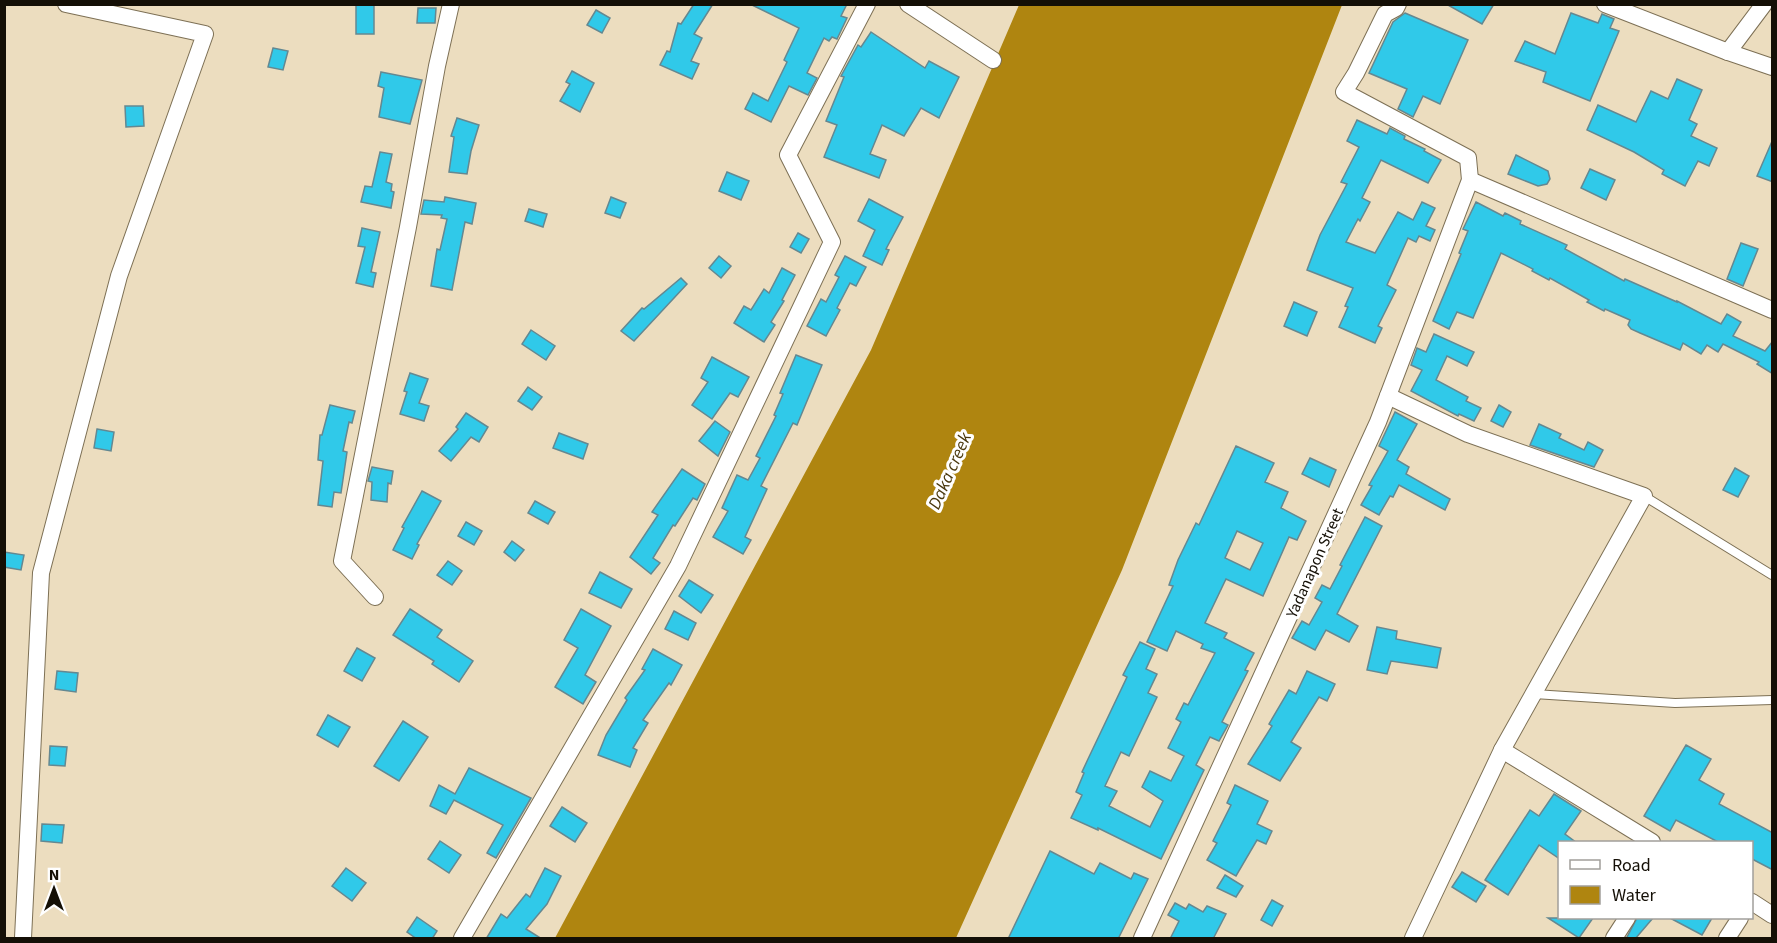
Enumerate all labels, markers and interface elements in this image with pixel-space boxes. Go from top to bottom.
water label: Daka creek [922,428,978,513]
street label: Yadanapon Street [1281,504,1349,622]
legend [1558,841,1753,919]
text: Road [1612,853,1651,878]
north arrow [24,859,84,919]
text: N [49,864,59,886]
text: Water [1612,883,1656,908]

